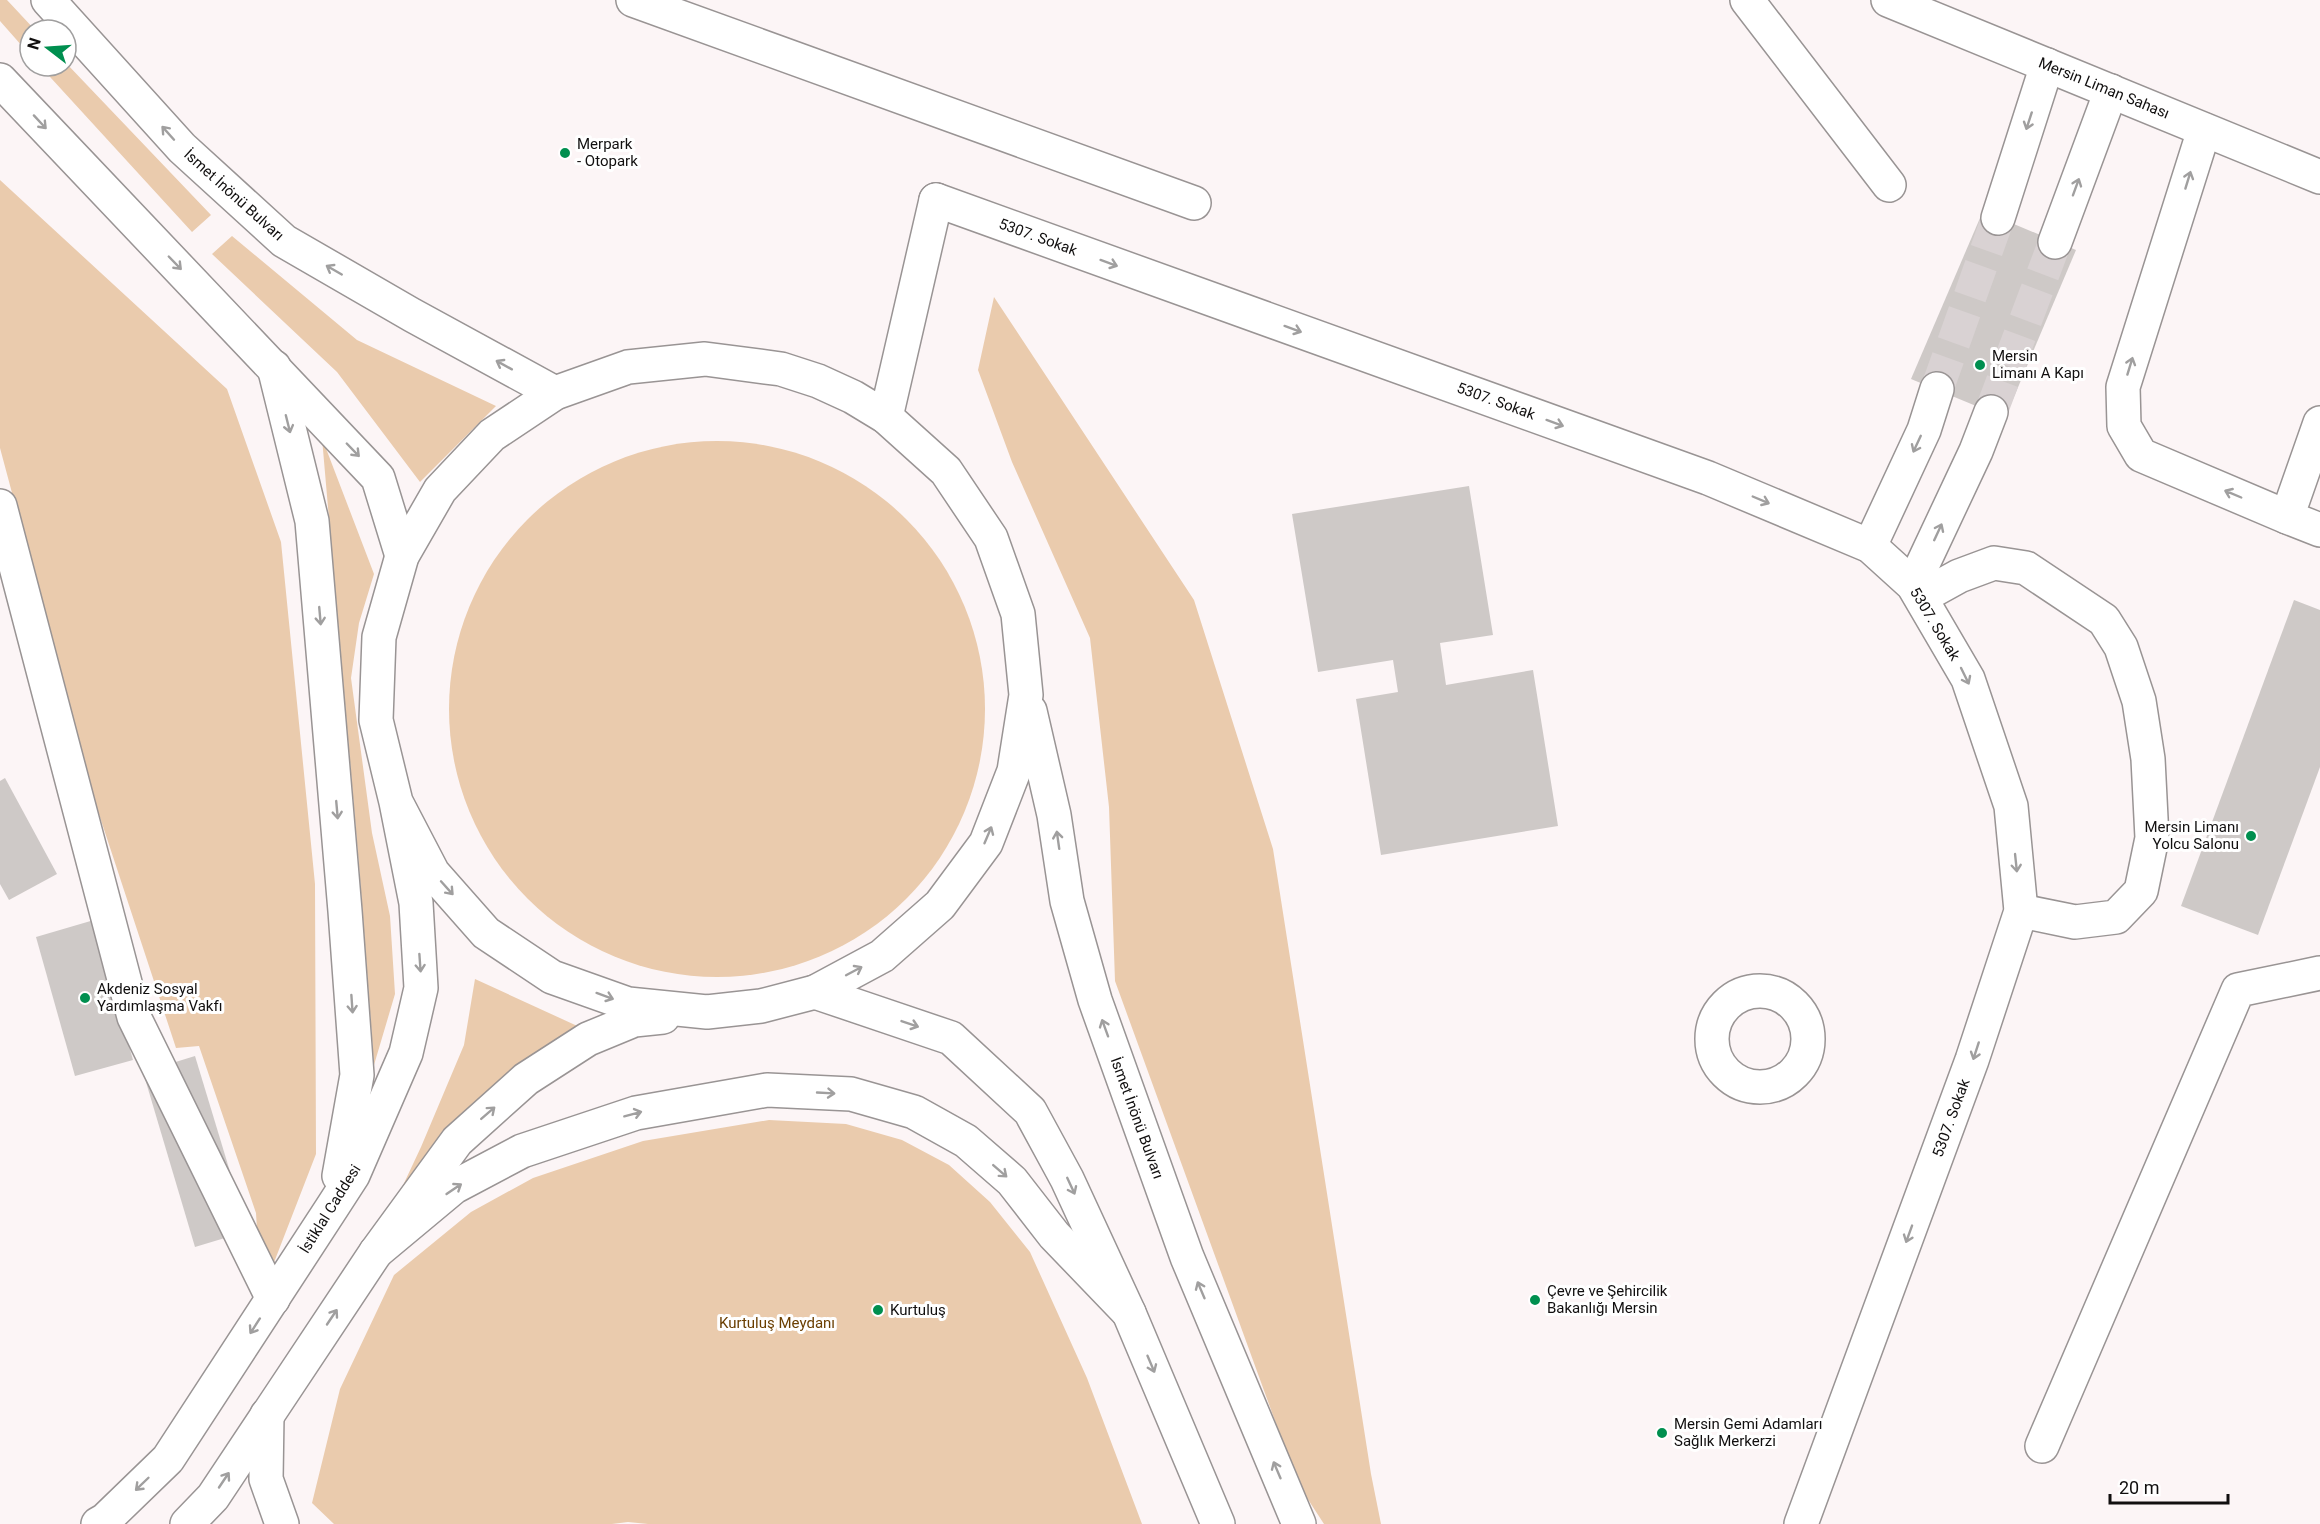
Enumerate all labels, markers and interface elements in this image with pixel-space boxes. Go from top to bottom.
north arrow [18,18,78,78]
text: N [23,36,45,52]
street label: Mersin Liman Sahası [2036,54,2172,122]
one-way arrow [2023,111,2034,130]
one-way arrow [33,115,47,130]
one-way arrow [161,126,175,141]
place label: Merpark - Otopark [577,135,638,170]
street label: İsmet İnönü Bulvarı [180,145,288,245]
marker: Merpark - Otopark [558,146,572,160]
one-way arrow [2183,171,2194,190]
one-way arrow [2071,178,2082,197]
street label: 5307. Sokak [996,214,1080,260]
one-way arrow [168,256,182,271]
one-way arrow [1100,258,1118,269]
one-way arrow [326,264,343,276]
one-way arrow [1283,324,1302,335]
place label: Mersin Limanı A Kapı [1992,347,2084,382]
one-way arrow [2125,357,2136,376]
marker: Mersin Limanı A Kapı [1973,358,1987,372]
one-way arrow [496,359,513,371]
street label: 5307. Sokak [1454,378,1538,424]
one-way arrow [282,414,294,433]
one-way arrow [1546,418,1564,429]
one-way arrow [1911,435,1922,453]
one-way arrow [345,443,360,458]
one-way arrow [2225,488,2243,499]
one-way arrow [1752,495,1770,506]
one-way arrow [1933,524,1945,542]
street label: 5307. Sokak [1906,584,1964,664]
one-way arrow [315,605,326,625]
one-way arrow [1960,667,1972,685]
one-way arrow [331,800,342,820]
place label: Mersin Limanı Yolcu Salonu [2144,818,2239,853]
one-way arrow [983,826,995,844]
marker: Mersin Limanı Yolcu Salonu [2244,829,2258,843]
one-way arrow [1052,830,1063,850]
one-way arrow [2011,853,2022,873]
one-way arrow [440,880,454,895]
one-way arrow [414,953,425,973]
one-way arrow [844,965,862,976]
place label: Akdeniz Sosyal Yardımlaşma Vakfı [97,980,222,1015]
marker: Akdeniz Sosyal Yardımlaşma Vakfı [78,991,92,1005]
one-way arrow [595,991,614,1002]
one-way arrow [347,994,358,1014]
one-way arrow [900,1019,919,1030]
one-way arrow [1098,1020,1109,1038]
one-way arrow [1969,1041,1980,1060]
street label: İsmet İnönü Bulvarı [1107,1055,1167,1181]
street label: 5307. Sokak [1928,1076,1974,1160]
one-way arrow [815,1088,835,1099]
one-way arrow [481,1106,496,1120]
one-way arrow [623,1108,642,1119]
street label: İstiklal Caddesi [296,1161,364,1257]
one-way arrow [992,1164,1007,1178]
one-way arrow [1065,1177,1077,1195]
one-way arrow [445,1183,462,1195]
one-way arrow [1902,1224,1913,1243]
one-way arrow [1195,1282,1206,1300]
place label: Çevre ve Şehircilik Bakanlığı Mersin [1547,1282,1668,1317]
marker: Çevre ve Şehircilik Bakanlığı Mersin [1528,1293,1542,1307]
place label: Kurtuluş [890,1301,946,1319]
marker: Kurtuluş [871,1303,885,1317]
one-way arrow [326,1309,338,1326]
park label: Kurtuluş Meydanı [719,1314,835,1332]
one-way arrow [249,1317,261,1334]
one-way arrow [1145,1355,1157,1373]
place label: Mersin Gemi Adamları Sağlık Merkerzi [1674,1415,1822,1450]
marker: Mersin Gemi Adamları Sağlık Merkerzi [1655,1426,1669,1440]
one-way arrow [1271,1461,1282,1480]
scale bar [2110,1467,2228,1505]
one-way arrow [218,1471,231,1488]
one-way arrow [134,1477,149,1492]
text: 20 m [2119,1477,2159,1498]

